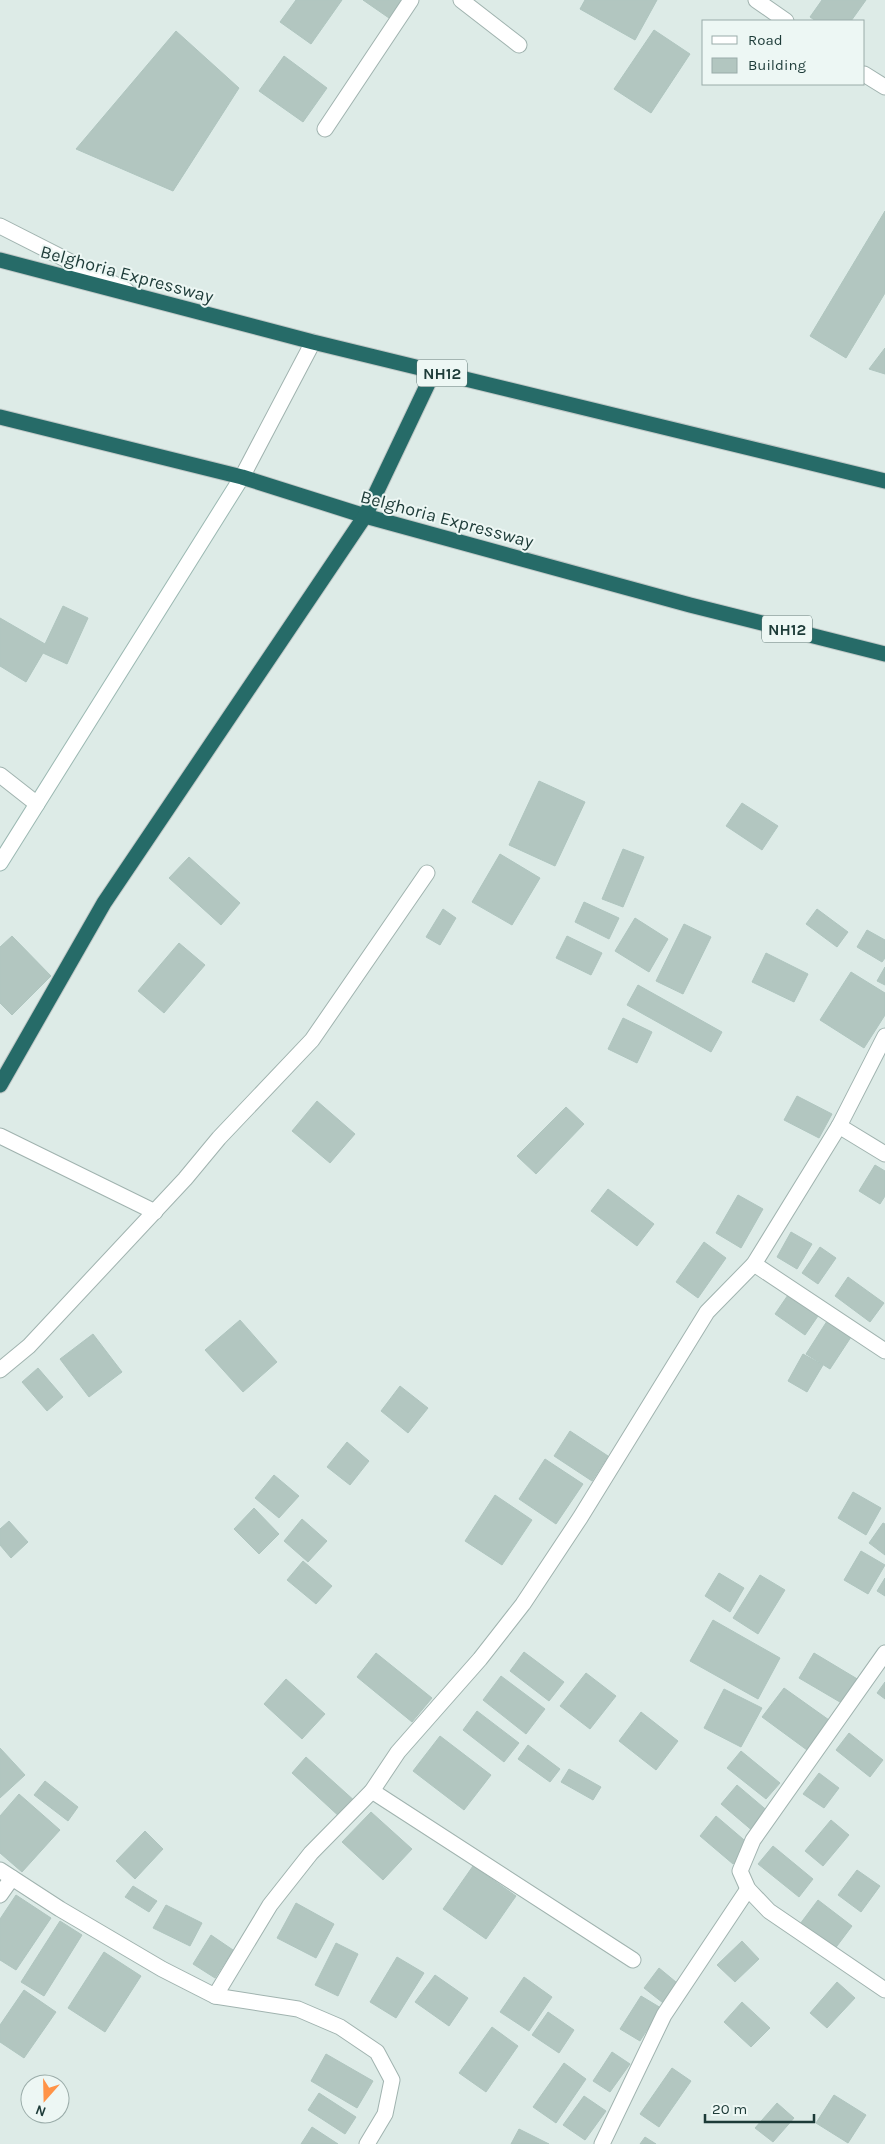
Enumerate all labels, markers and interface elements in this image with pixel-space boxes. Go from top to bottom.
legend [702,20,865,85]
text: Road [748,31,783,49]
text: Building [748,56,806,74]
street label: Belghoria Expressway [38,240,217,308]
road number: NH12 [417,359,467,386]
street label: Belghoria Expressway [358,485,537,553]
road number: NH12 [762,616,812,642]
north arrow [20,2074,70,2124]
scale bar [705,2092,814,2124]
text: 20 m [712,2100,747,2118]
text: N [33,2101,48,2120]

